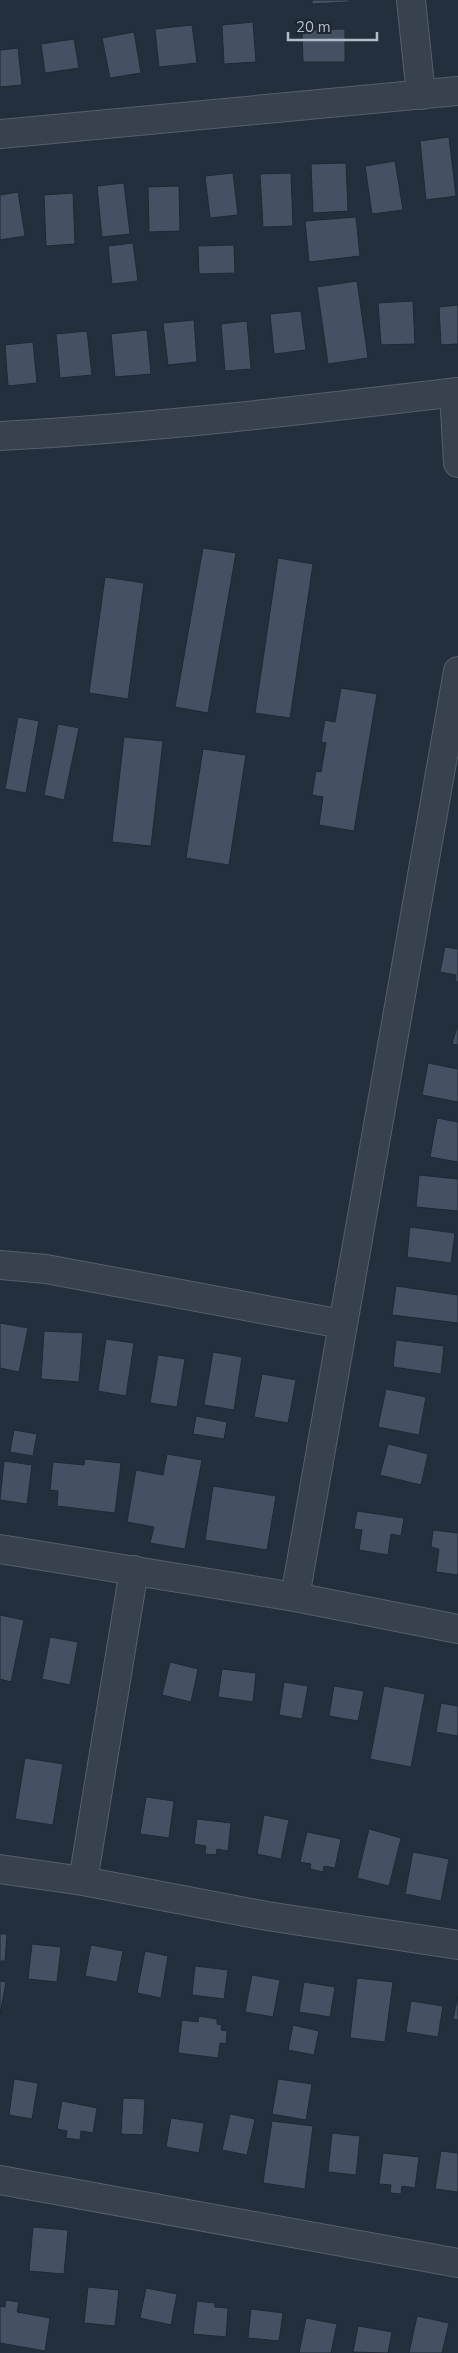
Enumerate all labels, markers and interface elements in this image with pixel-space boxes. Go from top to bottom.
scale bar [288,10,377,42]
text: 20 m [296,17,331,37]

